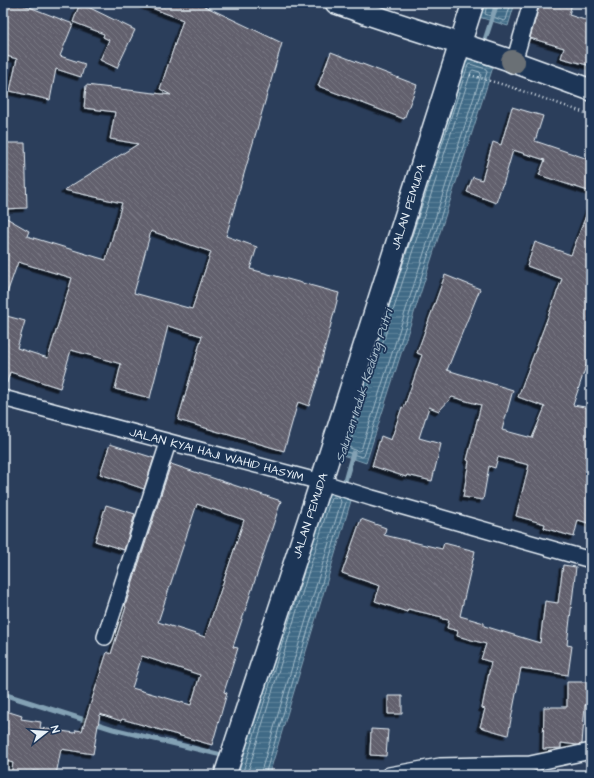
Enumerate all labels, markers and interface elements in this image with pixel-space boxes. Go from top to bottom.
street label: JALAN PEMUDA [387,161,430,252]
water label: Saluran Induk Kedung Putri [331,305,399,465]
street label: JALAN KYAI HAJI WAHID HASYIM [128,423,306,486]
street label: JALAN PEMUDA [288,470,332,561]
north arrow [26,712,66,752]
text: N [47,724,63,735]

